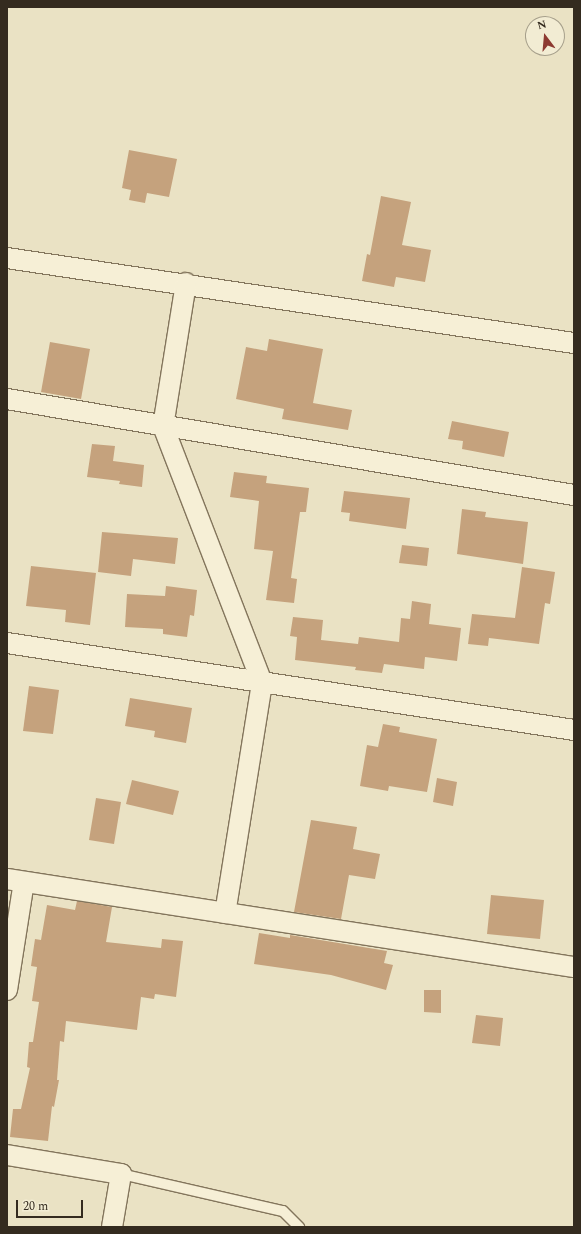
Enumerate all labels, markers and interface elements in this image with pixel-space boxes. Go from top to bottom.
north arrow [525,16,565,56]
text: N [535,16,548,34]
scale bar [18,1192,85,1218]
text: 20 m [23,1197,48,1216]

